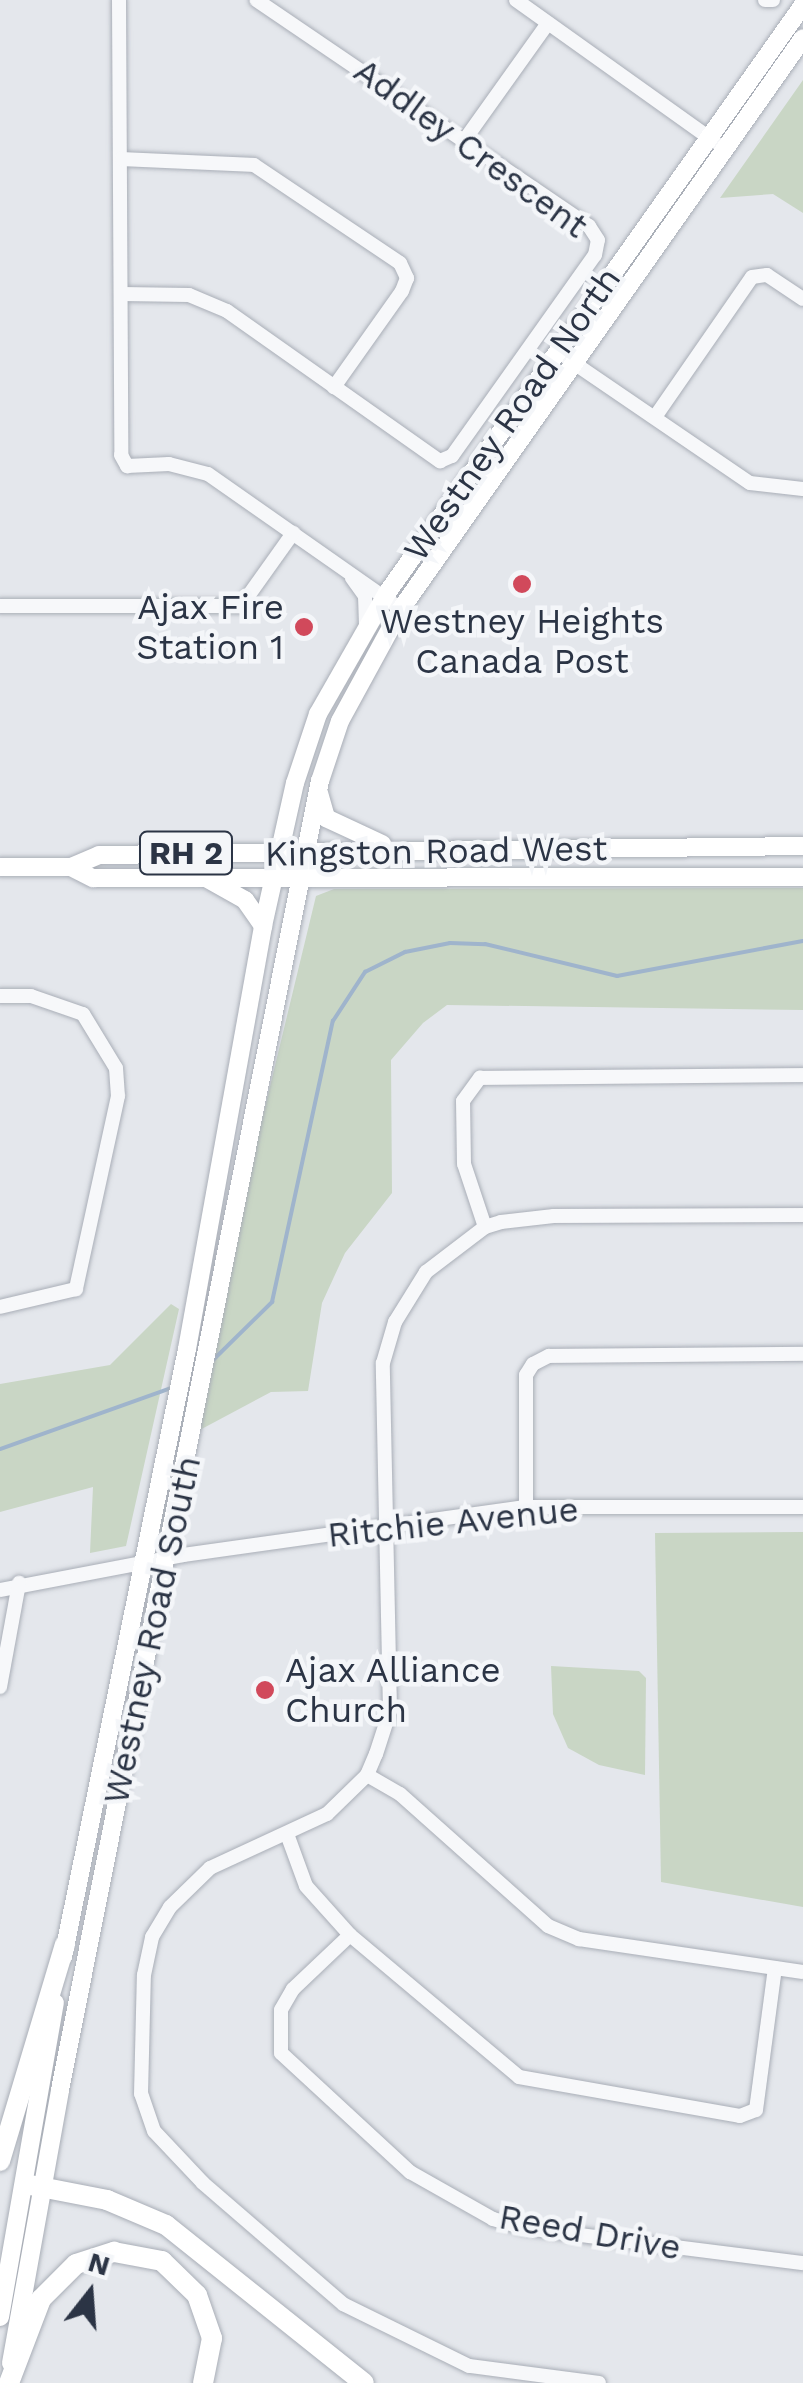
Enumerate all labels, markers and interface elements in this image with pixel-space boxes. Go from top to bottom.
street label: Addley Crescent [346,49,596,247]
street label: Westney Road North [394,259,630,569]
marker: Westney Heights Canada Post [511,573,533,595]
place label: Ajax Fire Station 1 [136,586,284,668]
place label: Westney Heights Canada Post [380,600,664,682]
marker: Ajax Fire Station 1 [293,616,315,638]
road number: RH 2 [138,826,234,880]
street label: Kingston Road West [264,827,608,875]
street label: Westney Road South [95,1452,209,1808]
street label: Ritchie Avenue [325,1488,581,1556]
place label: Ajax Alliance Church [285,1649,503,1731]
marker: Ajax Alliance Church [254,1679,276,1701]
street label: Reed Drive [496,2195,684,2269]
north arrow [40,2243,140,2343]
text: N [84,2245,114,2283]

